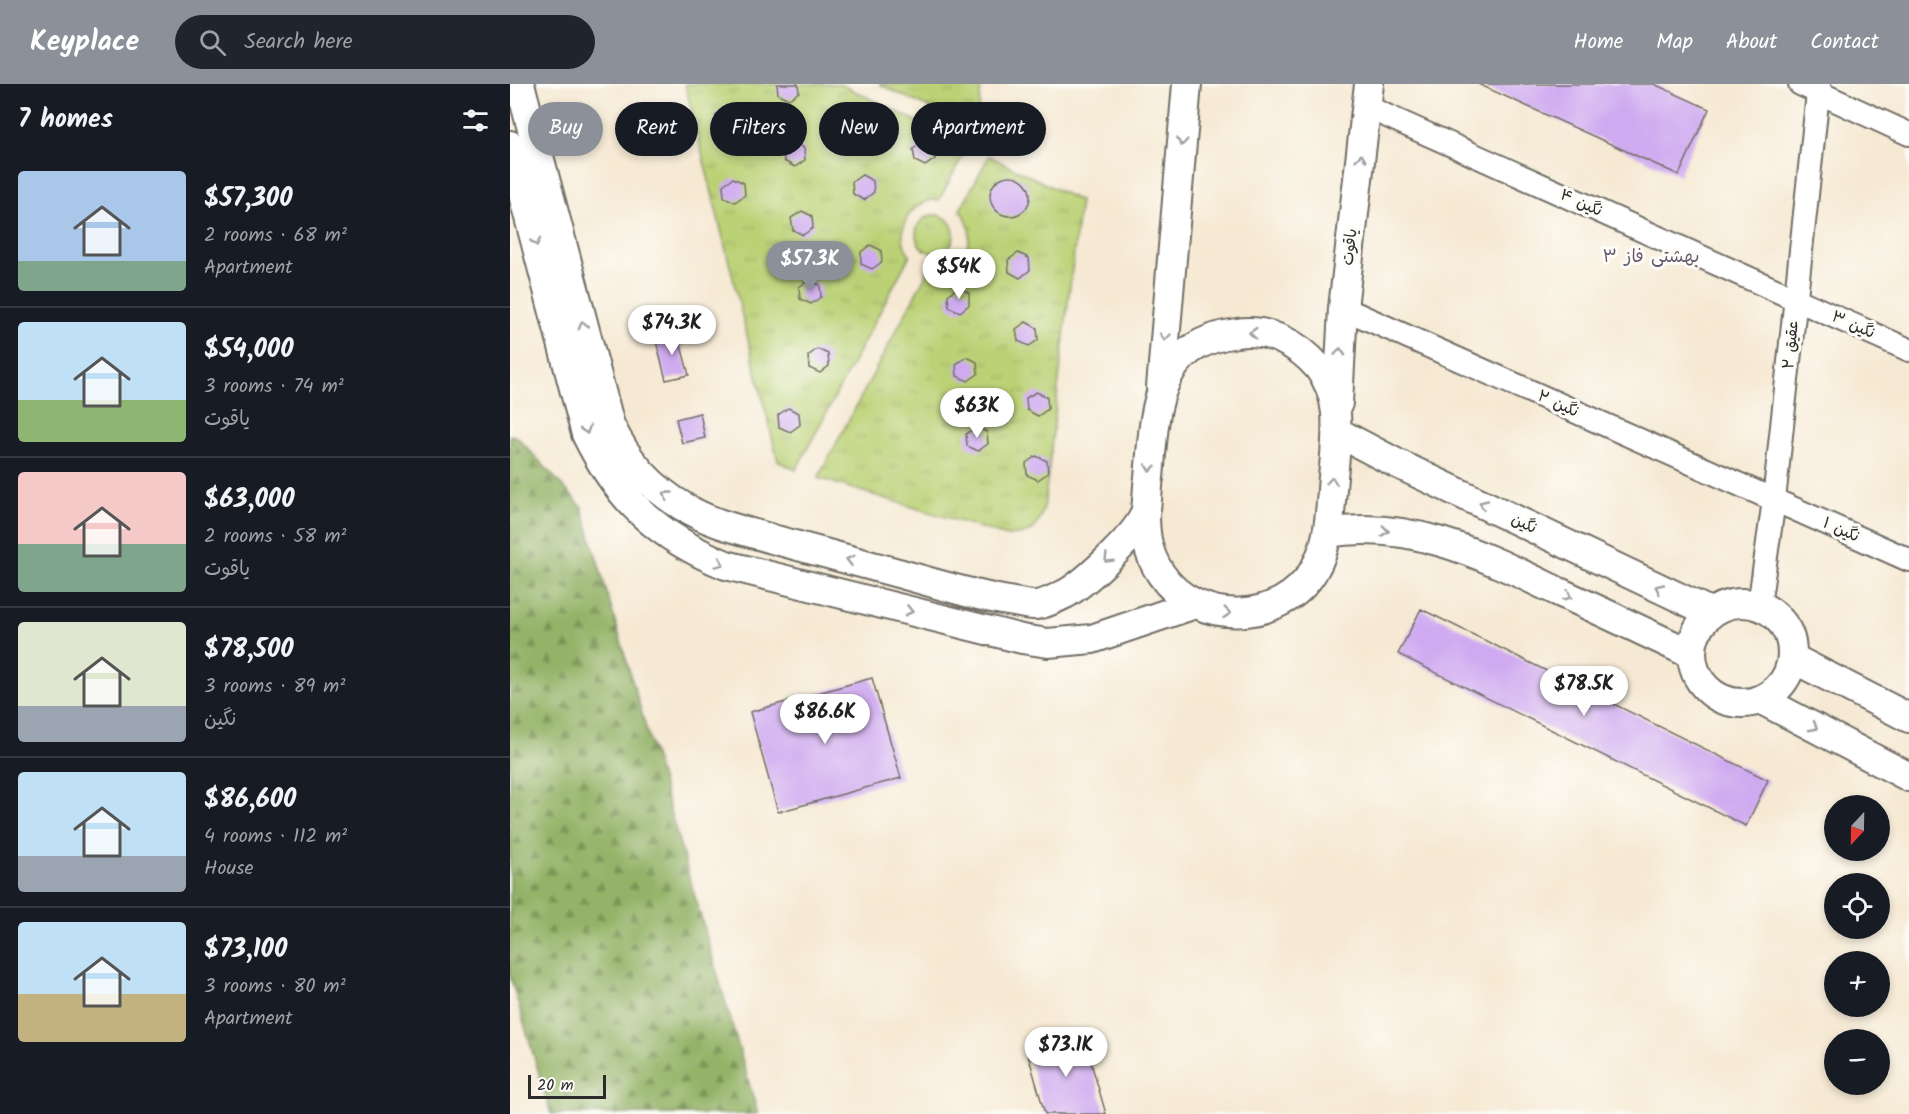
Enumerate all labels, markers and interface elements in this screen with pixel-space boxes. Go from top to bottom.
search box [175,15,595,69]
text: Keyplace [30,20,139,65]
text: Search here [244,25,353,60]
icon: search [196,26,229,59]
text: Home [1574,26,1623,59]
text: Map [1656,26,1693,59]
text: About [1726,26,1777,59]
text: Contact [1810,26,1879,59]
text: 7 homes [18,99,113,141]
chip: Buy [528,102,603,156]
chip: Rent [615,102,698,156]
chip: Filters [710,102,807,156]
chip: New [819,102,899,156]
chip: Apartment [911,102,1046,156]
icon: filters [459,104,492,137]
one-way arrow [1176,138,1189,147]
one-way arrow [1354,154,1366,163]
text: $57,300 [204,178,293,220]
street label: نگین ۴ [1556,183,1606,223]
icon: home [66,195,138,267]
text: 2 rooms · 68 m² [204,220,347,252]
street label: یاقوت [1335,227,1365,267]
one-way arrow [528,237,541,247]
pin: $57.3K [761,241,859,292]
district label: بهشتی فاز ۳ [1603,243,1699,272]
text: $57.3K [780,244,840,276]
pin: $54K [923,249,995,300]
text: Apartment [204,252,293,284]
text: $54K [937,252,981,284]
street label: نگین ۳ [1827,304,1879,346]
pin: $74.3K [623,305,721,356]
text: $74.3K [642,308,702,340]
street label: عقیق ۲ [1776,319,1806,371]
one-way arrow [578,321,591,331]
one-way arrow [1248,327,1257,340]
text: $54,000 [204,329,294,371]
one-way arrow [1159,332,1172,341]
icon: home [66,346,138,418]
one-way arrow [1334,348,1347,357]
text: 3 rooms · 74 m² [204,371,344,403]
street label: نگین ۲ [1533,384,1583,424]
pin: $63K [941,388,1013,439]
text: $63K [954,391,1000,423]
text: یاقوت [204,404,250,436]
one-way arrow [578,424,591,435]
one-way arrow [1144,463,1156,472]
one-way arrow [1326,476,1338,485]
text: $63,000 [204,479,295,521]
one-way arrow [662,492,673,503]
icon: home [66,496,138,568]
one-way arrow [1478,500,1489,512]
street label: نگین [1507,507,1541,541]
street label: نگین ۱ [1819,511,1863,549]
text: 2 rooms · 58 m² [204,521,346,553]
one-way arrow [1381,524,1390,537]
one-way arrow [1104,552,1115,563]
text: یاقوت [204,554,250,586]
one-way arrow [845,554,855,567]
one-way arrow [714,555,725,568]
one-way arrow [1654,583,1665,595]
one-way arrow [1561,588,1572,600]
one-way arrow [904,604,914,617]
one-way arrow [1222,606,1231,618]
text: $78,500 [204,629,294,671]
icon: home [66,646,138,718]
pin: $78.5K [1535,666,1633,717]
text: $78.5K [1554,669,1614,701]
text: 3 rooms · 89 m² [204,671,345,703]
pin: $86.6K [776,694,874,745]
text: $86.6K [794,697,856,729]
text: نگین [204,704,236,736]
one-way arrow [1807,720,1818,731]
text: $86,600 [204,779,296,821]
north arrow [1824,795,1890,861]
map controls [1824,795,1890,1095]
icon: home [66,796,138,868]
text: 4 rooms · 112 m² [204,821,347,853]
text: House [204,853,254,885]
button: locate [1824,873,1890,939]
text: $73,100 [204,929,287,971]
icon: home [66,946,138,1018]
button: + [1824,951,1890,1017]
text: 3 rooms · 80 m² [204,971,346,1003]
text: Apartment [204,1003,293,1035]
pin: $73.1K [1017,1027,1115,1078]
button: − [1824,1029,1890,1095]
text: $73.1K [1038,1030,1094,1062]
scale bar [528,1072,606,1100]
text: 20 m [537,1073,573,1098]

